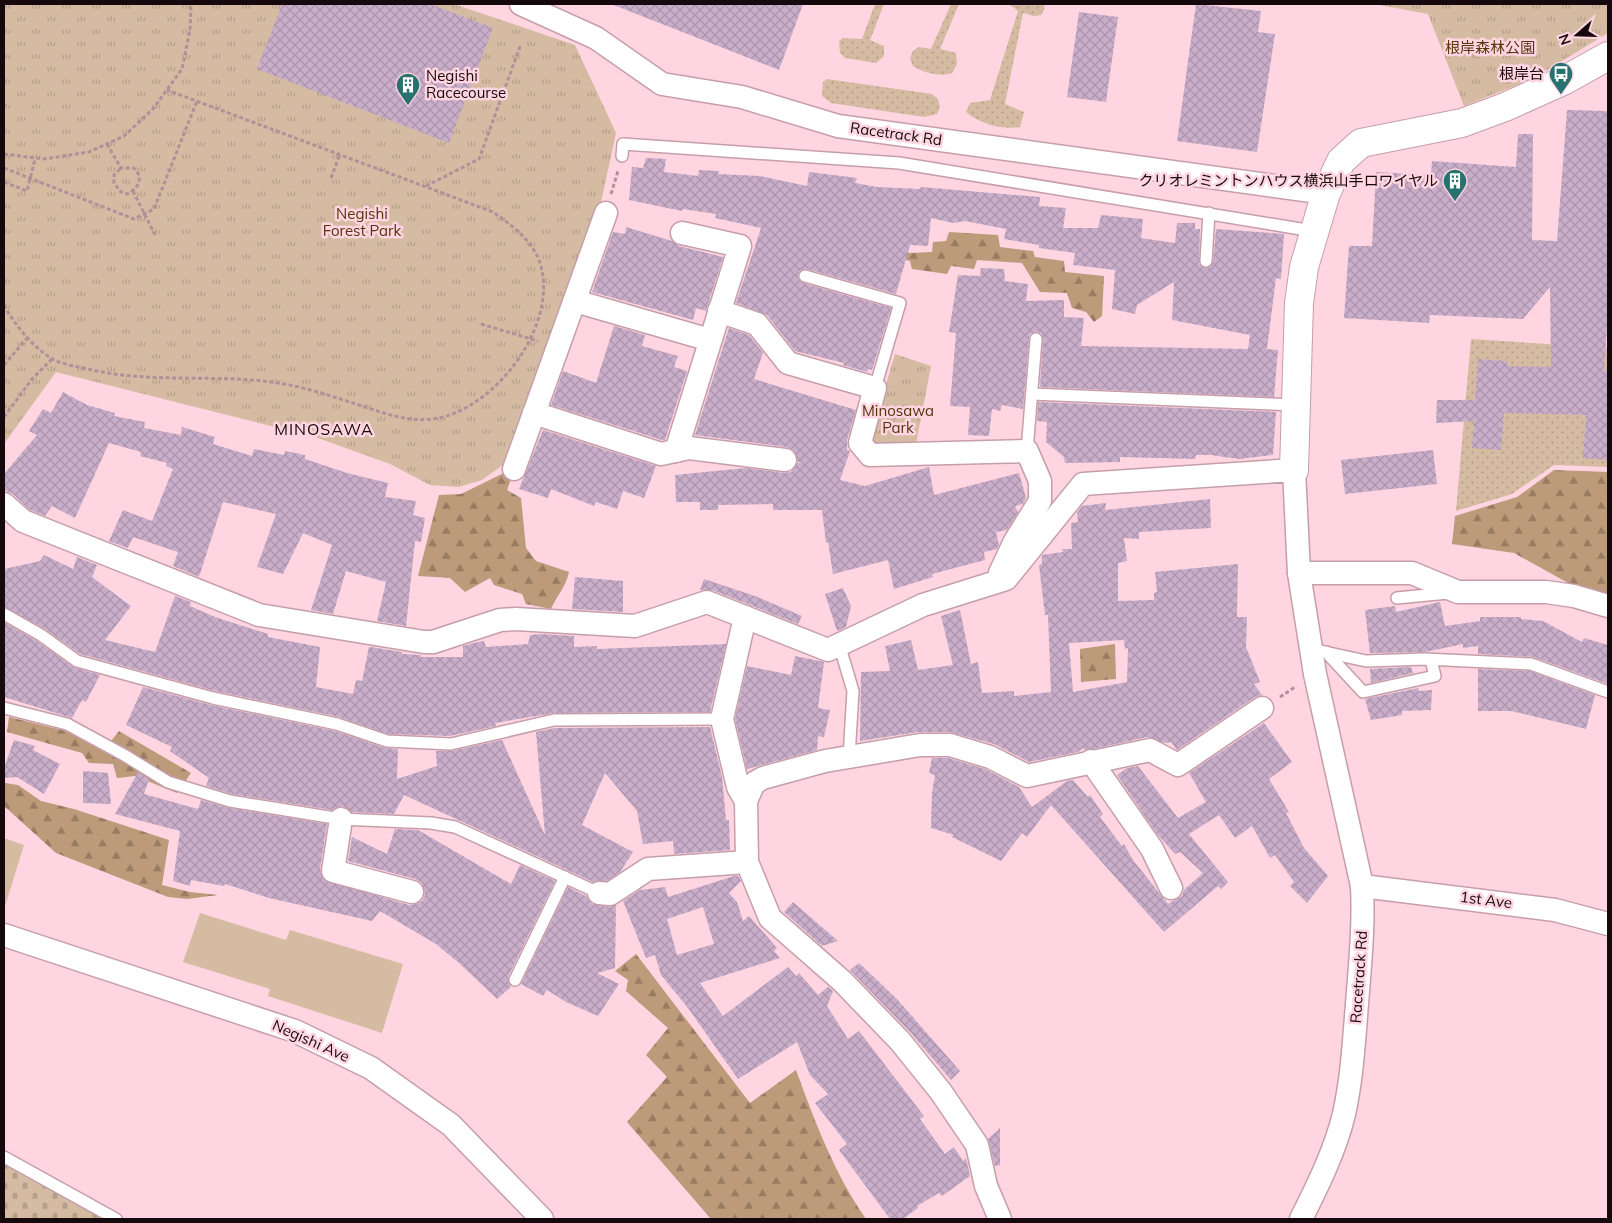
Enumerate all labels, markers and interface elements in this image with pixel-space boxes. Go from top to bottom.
north arrow [1552,10,1602,60]
text: N [1555,31,1575,47]
park label: 根岸森林公園 [1445,38,1535,57]
bus stop icon: 根岸台 [1548,61,1574,95]
place label: 根岸台 [1499,64,1544,83]
place label: Negishi Racecourse [426,66,506,102]
building icon: Negishi Racecourse [395,72,421,106]
street label: Racetrack Rd [849,118,943,149]
building icon: クリオレミントンハウス横浜山手ロワイヤル [1442,168,1468,202]
place label: クリオレミントンハウス横浜山手ロワイヤル [1138,171,1438,190]
park label: Negishi Forest Park [323,204,401,240]
park label: Minosawa Park [862,401,934,437]
district label: MINOSAWA [274,419,374,439]
street label: 1st Ave [1459,887,1513,912]
street label: Racetrack Rd [1346,930,1371,1024]
street label: Negishi Ave [270,1015,353,1066]

